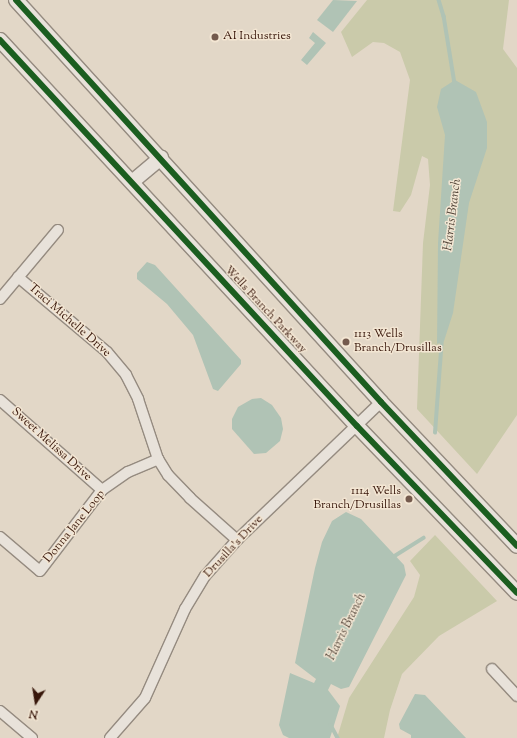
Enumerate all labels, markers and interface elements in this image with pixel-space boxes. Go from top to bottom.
place label: AI Industries [223,30,291,44]
marker: AI Industries [210,32,220,42]
water label: Harris Branch [441,178,465,252]
street label: Wells Branch Parkway [221,263,309,357]
street label: Traci Michelle Drive [25,281,113,361]
place label: 1113 Wells Branch/Drusillas [354,328,442,356]
marker: 1113 Wells Branch/Drusillas [341,337,351,347]
street label: Sweet Melissa Drive [8,405,94,485]
place label: 1114 Wells Branch/Drusillas [313,485,401,513]
street label: Donna Jane Loop [41,488,109,566]
marker: 1114 Wells Branch/Drusillas [404,494,414,504]
street label: Drusilla's Drive [201,513,267,581]
water label: Harris Branch [324,591,370,663]
north arrow [16,682,56,722]
text: N [28,705,39,722]

